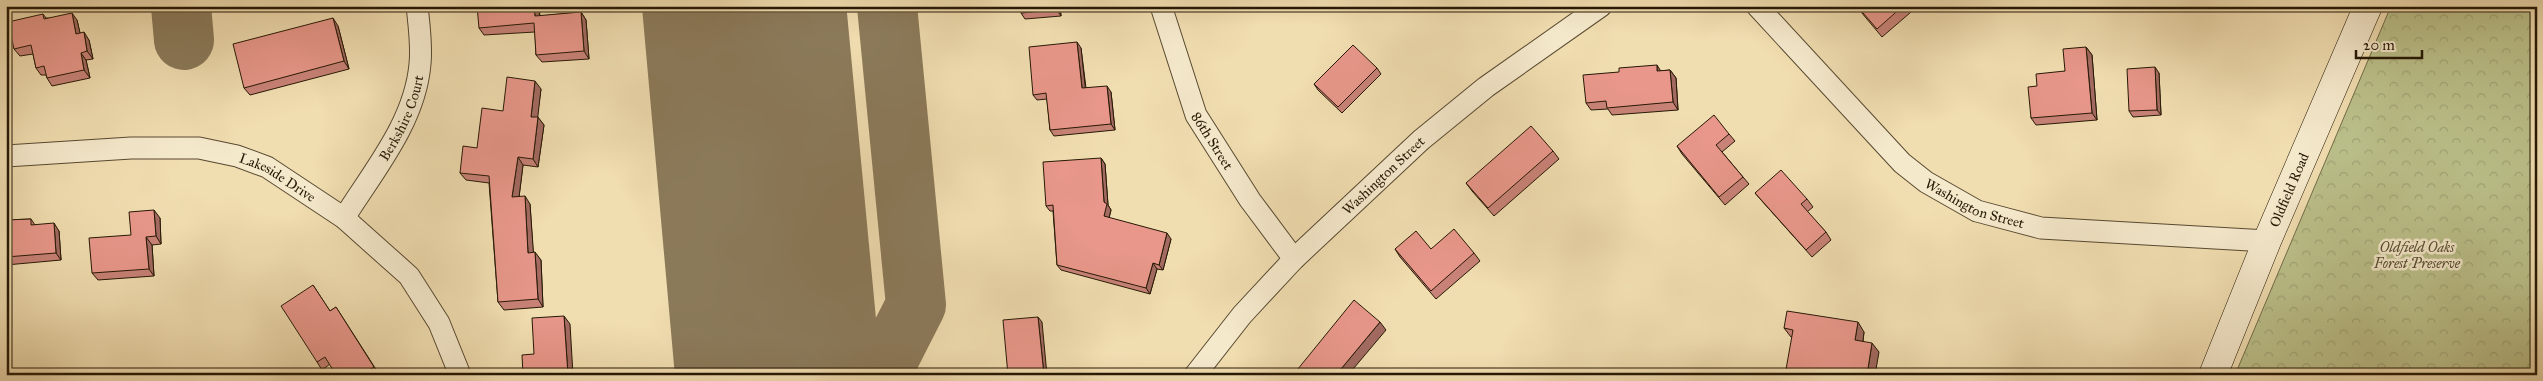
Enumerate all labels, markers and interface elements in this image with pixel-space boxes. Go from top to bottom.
scale bar [2356,28,2422,60]
text: 20 m [2363,36,2395,54]
street label: Berkshire Court [376,74,427,164]
street label: 86th Street [1187,109,1237,173]
street label: Washington Street [1339,133,1429,218]
street label: Lakeside Drive [237,150,319,206]
street label: Oldfield Road [2266,150,2313,230]
street label: Washington Street [1922,175,2026,232]
park label: Oldfield Oaks Forest Preserve [2373,239,2461,272]

